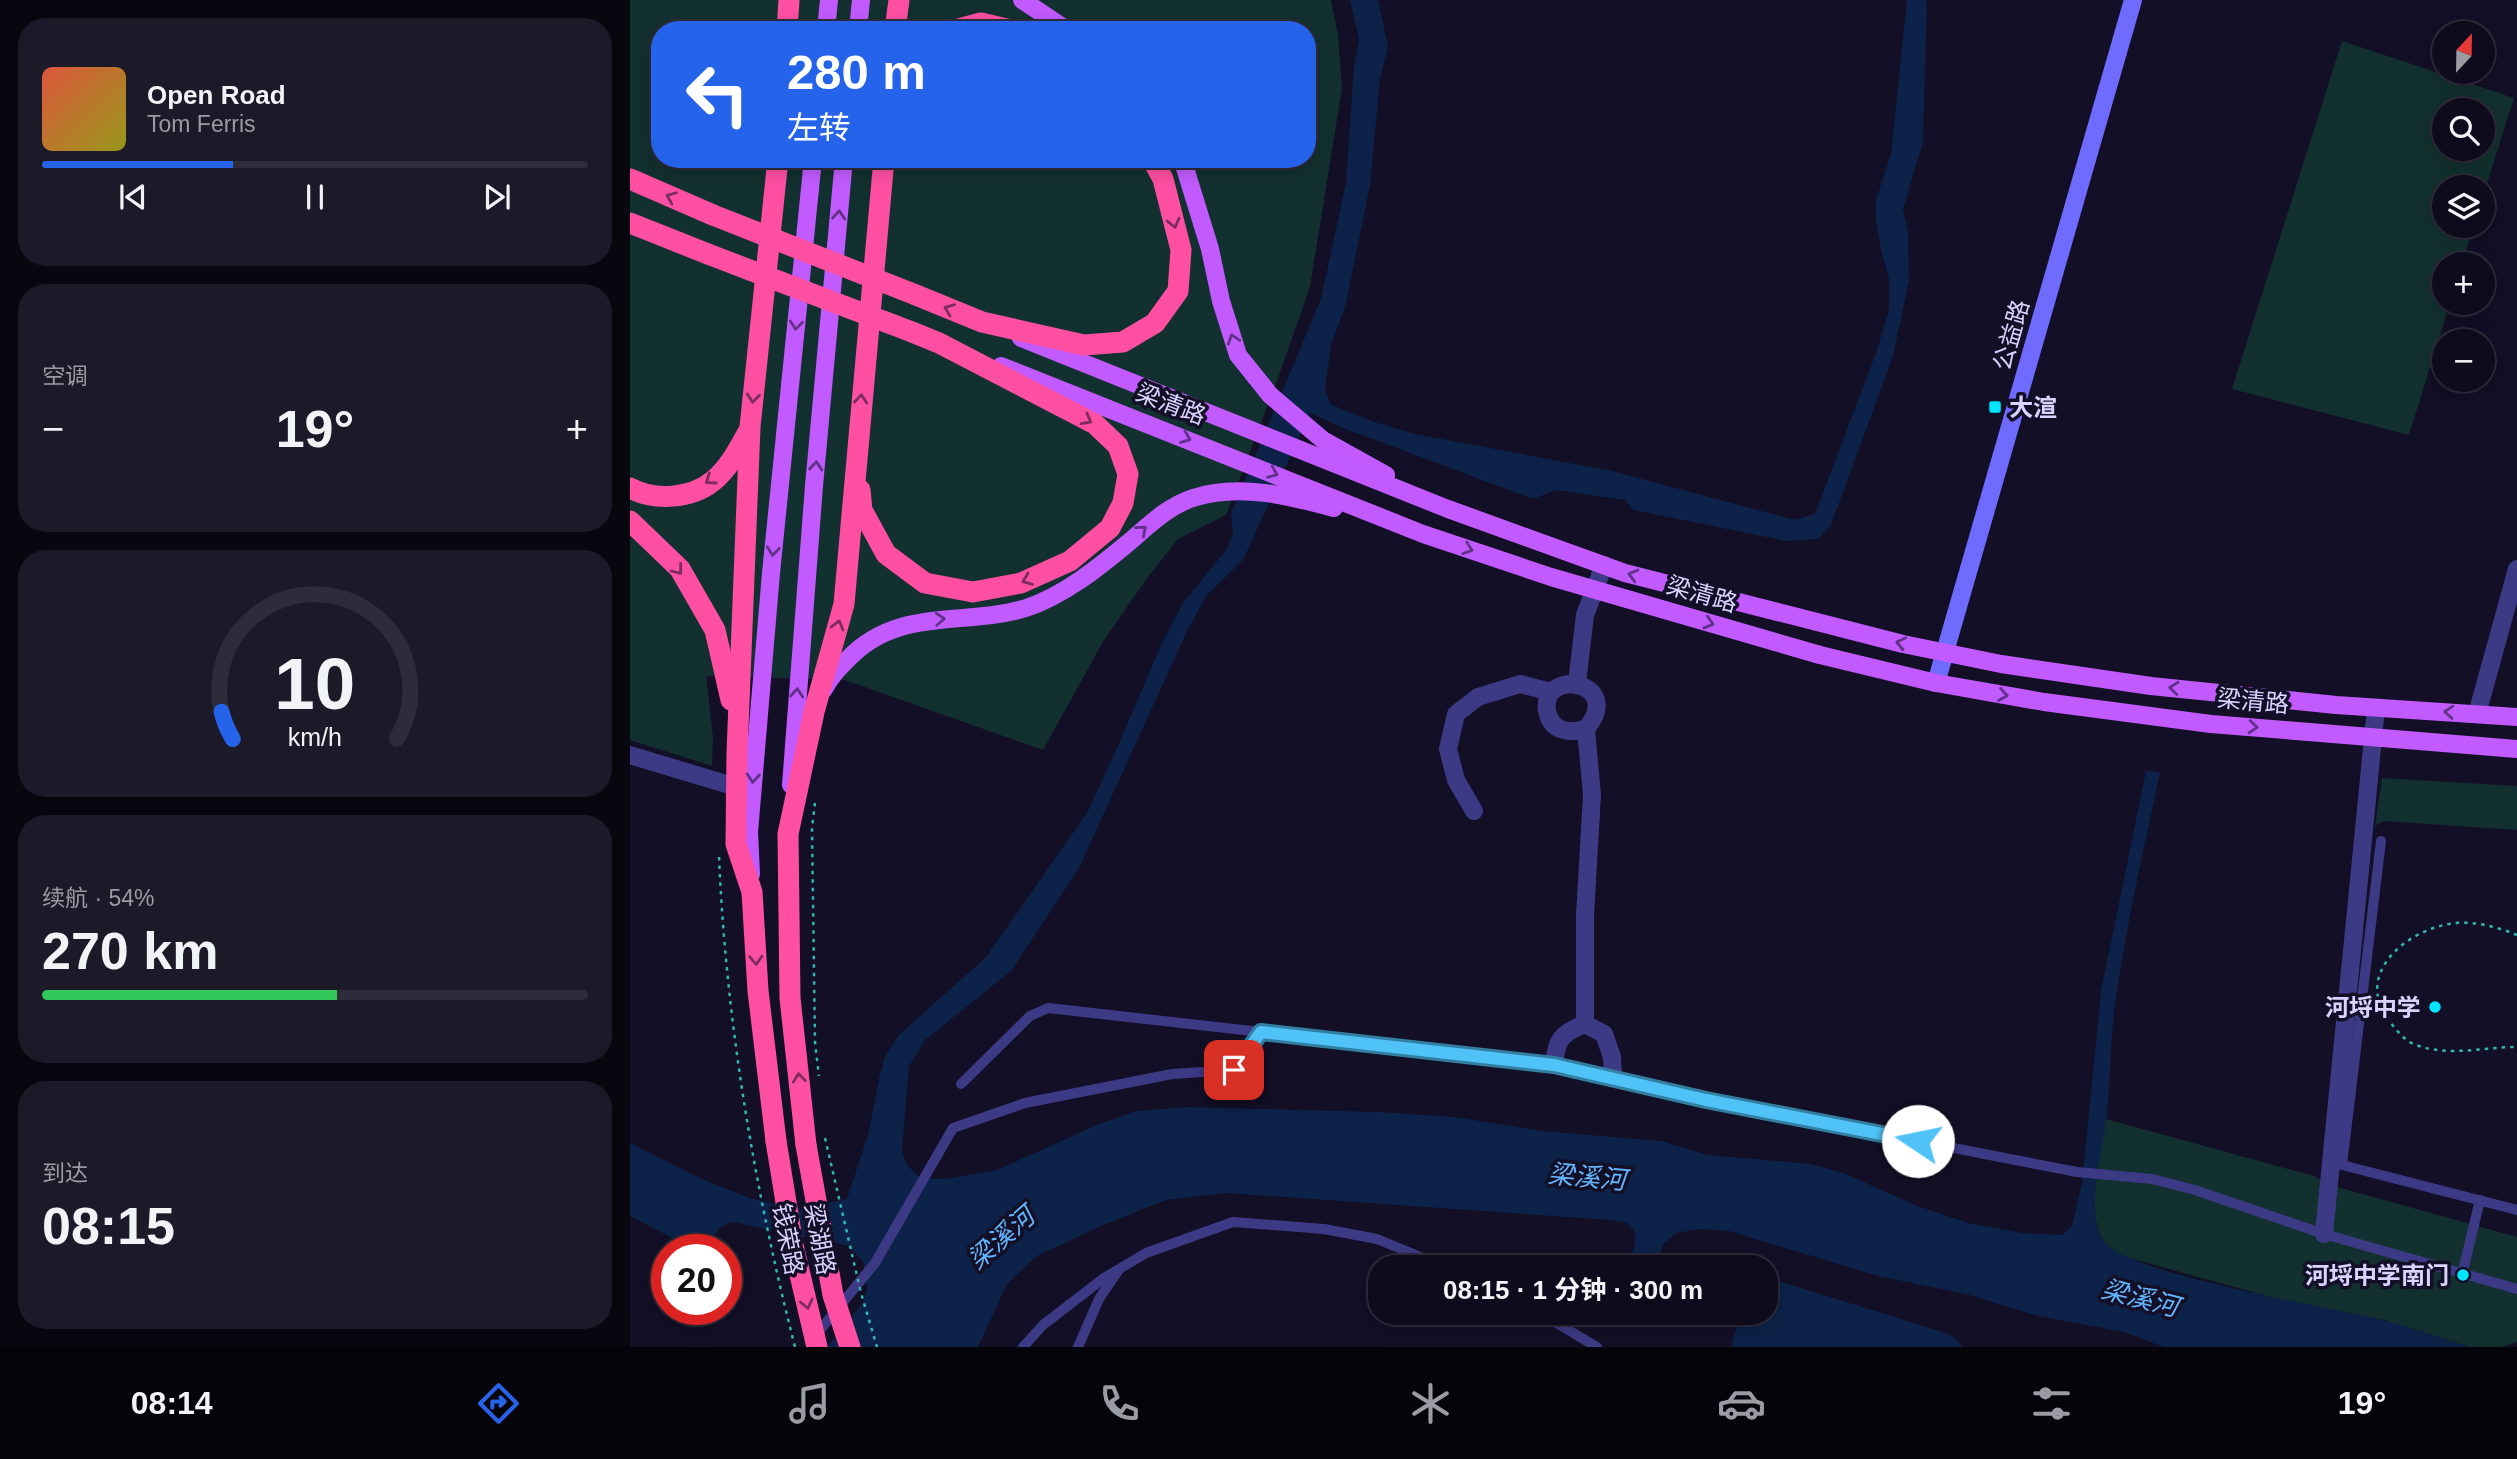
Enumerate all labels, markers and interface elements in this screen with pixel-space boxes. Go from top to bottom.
north arrow [2432,21,2496,84]
map controls [2432,21,2495,392]
text: 280 m [787,45,926,99]
icon: left [672,49,763,140]
text: Open Road [147,80,286,110]
button: search [2432,98,2495,161]
text: 左转 [787,110,851,146]
text: Tom Ferris [147,111,256,137]
button: layers [2432,175,2495,238]
icon: previous [114,178,152,216]
icon: pause [296,178,334,216]
icon: next [478,178,516,216]
one-way arrow [666,191,679,205]
one-way arrow [831,209,846,220]
one-way arrow [1166,217,1180,229]
button: + [2432,252,2495,315]
street label: 公益路 [1988,297,2034,373]
one-way arrow [944,303,956,317]
one-way arrow [789,319,804,330]
button: − [2432,329,2495,392]
one-way arrow [1227,333,1241,346]
text: 空调 [42,363,88,389]
street label: 梁清路 [1133,378,1209,430]
one-way arrow [746,392,761,403]
one-way arrow [853,393,868,404]
place label: 大渲 [2009,394,2057,421]
marker: 大渲 [1987,399,2003,415]
text: 19° [276,400,354,458]
text: − [42,408,64,450]
text: + [566,408,588,450]
one-way arrow [1079,412,1092,425]
one-way arrow [1179,430,1191,444]
one-way arrow [808,460,823,471]
one-way arrow [1266,465,1279,479]
one-way arrow [705,472,718,485]
one-way arrow [1134,526,1147,539]
one-way arrow [1462,541,1474,555]
one-way arrow [766,546,781,557]
one-way arrow [669,562,682,574]
one-way arrow [1627,569,1639,583]
one-way arrow [1022,571,1034,585]
street label: 梁清路 [1664,571,1740,617]
one-way arrow [935,612,946,627]
one-way arrow [1703,615,1715,630]
one-way arrow [830,619,844,631]
one-way arrow [1895,637,1907,652]
text: 10 [275,644,355,725]
one-way arrow [2168,681,2179,696]
street label: 梁清路 [2216,684,2290,718]
one-way arrow [789,687,804,698]
one-way arrow [1998,687,2009,702]
one-way arrow [2443,705,2454,720]
one-way arrow [2248,720,2259,735]
text: km/h [288,723,342,751]
one-way arrow [746,772,761,783]
text: 续航 · 54% [42,885,154,911]
text: 270 km [42,922,218,980]
one-way arrow [748,955,763,966]
place label: 河埒中学 [2325,994,2421,1021]
marker: 河埒中学 [2427,999,2443,1015]
pin [1204,1040,1264,1100]
icon: arrive [1215,1051,1253,1089]
one-way arrow [792,1072,807,1083]
position arrow [1881,1104,1955,1178]
water label: 梁溪河 [1547,1159,1632,1196]
text: 到达 [42,1160,88,1186]
text: 08:15 [42,1197,175,1255]
water label: 梁溪河 [962,1198,1044,1275]
street label: 钱荣路 [768,1201,808,1277]
street label: 梁湖路 [800,1201,840,1277]
speed limit sign: 20 [651,1234,742,1325]
place label: 河埒中学南门 [2305,1262,2449,1289]
marker: 河埒中学南门 [2455,1267,2471,1283]
water label: 梁溪河 [2099,1274,2186,1323]
text: 08:15 · 1 分钟 · 300 m [1443,1275,1703,1305]
one-way arrow [799,1298,813,1310]
icon: directions [474,1379,523,1428]
icon: music [785,1379,834,1428]
icon: phone [1095,1379,1144,1428]
icon: climate [1406,1379,1455,1428]
icon: car [1717,1379,1766,1428]
icon: filters [2027,1379,2076,1428]
text: 08:14 [131,1385,213,1421]
text: 19° [2338,1385,2386,1421]

